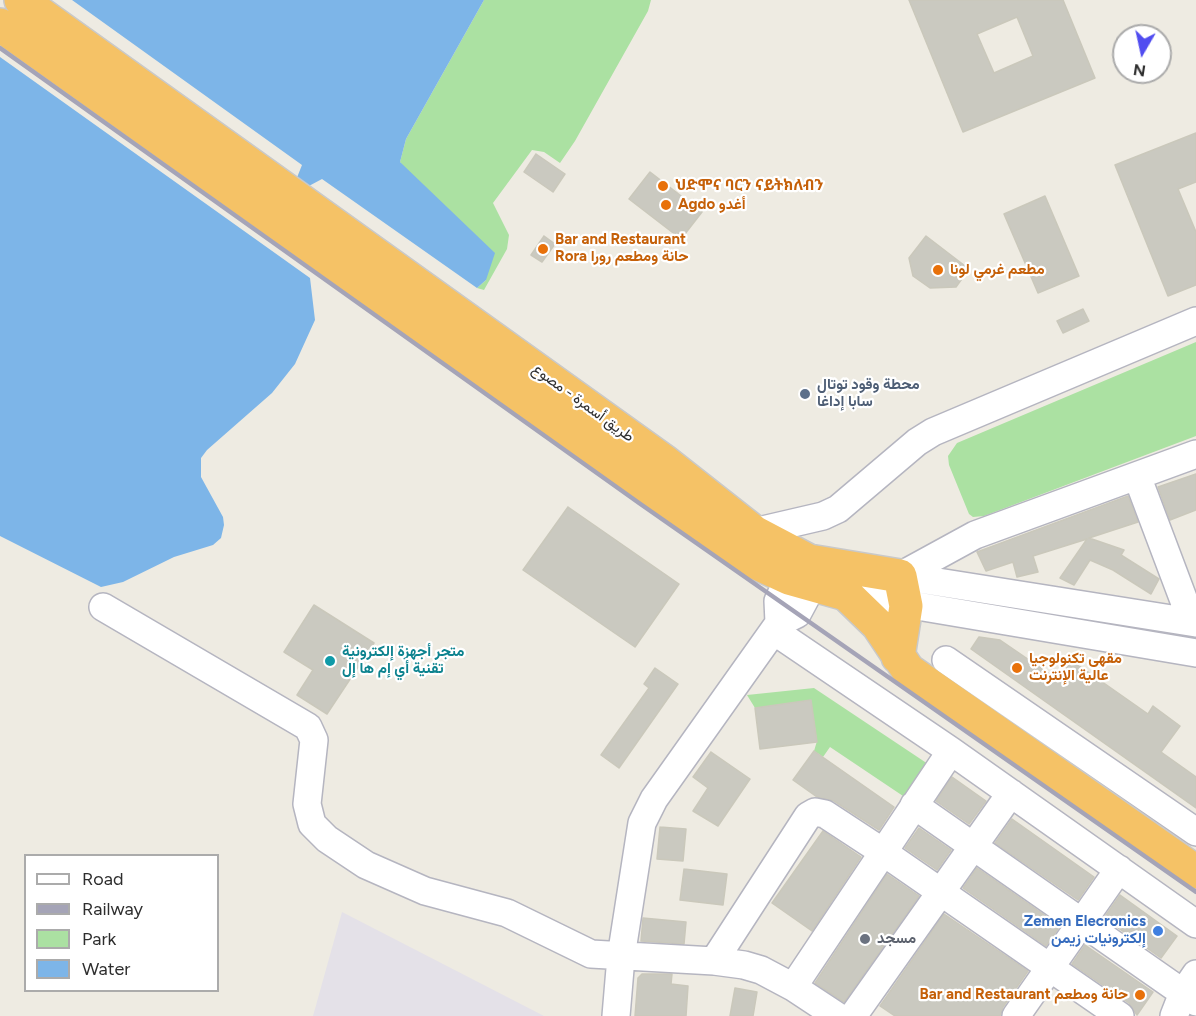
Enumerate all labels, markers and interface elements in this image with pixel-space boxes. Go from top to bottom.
north arrow [1112,24,1172,84]
text: N [1132,60,1147,81]
place label: ህድሞና ባርን ናይትክለብን [675,177,823,195]
marker: ህድሞና ባርን ናይትክለብን [656,179,670,193]
place label: Agdo أغدو [678,196,746,214]
marker: Agdo أغدو [659,198,673,212]
place label: Bar and Restaurant Rora حانة ومطعم رورا [555,231,688,266]
marker: Bar and Restaurant Rora حانة ومطعم رورا [536,242,550,256]
place label: مطعم غرمي لونا [950,261,1045,279]
marker: مطعم غرمي لونا [931,263,945,277]
street label: طريق أسمرة - مصوع [529,360,637,446]
place label: محطة وقود توتال سابا إداغا [817,376,920,411]
marker: محطة وقود توتال سابا إداغا [798,387,812,401]
place label: متجر أجهزة إلكترونية تقنية أي إم ها إل [342,643,464,678]
place label: مقهى تكنولوجيا عالية الإنترنت [1029,650,1122,685]
marker: متجر أجهزة إلكترونية تقنية أي إم ها إل [323,654,337,668]
marker: مقهى تكنولوجيا عالية الإنترنت [1010,661,1024,675]
legend [24,854,219,992]
text: Road [82,868,123,890]
text: Railway [82,898,143,920]
place label: Zemen Elecronics إلكترونيات زيمن [1024,913,1146,948]
marker: Zemen Elecronics إلكترونيات زيمن [1151,924,1165,938]
text: Park [82,928,116,950]
place label: مسجد [877,930,916,948]
marker: مسجد [858,932,872,946]
text: Water [82,958,130,980]
place label: Bar and Restaurant حانة ومطعم [920,986,1128,1004]
marker: Bar and Restaurant حانة ومطعم [1133,988,1147,1002]

